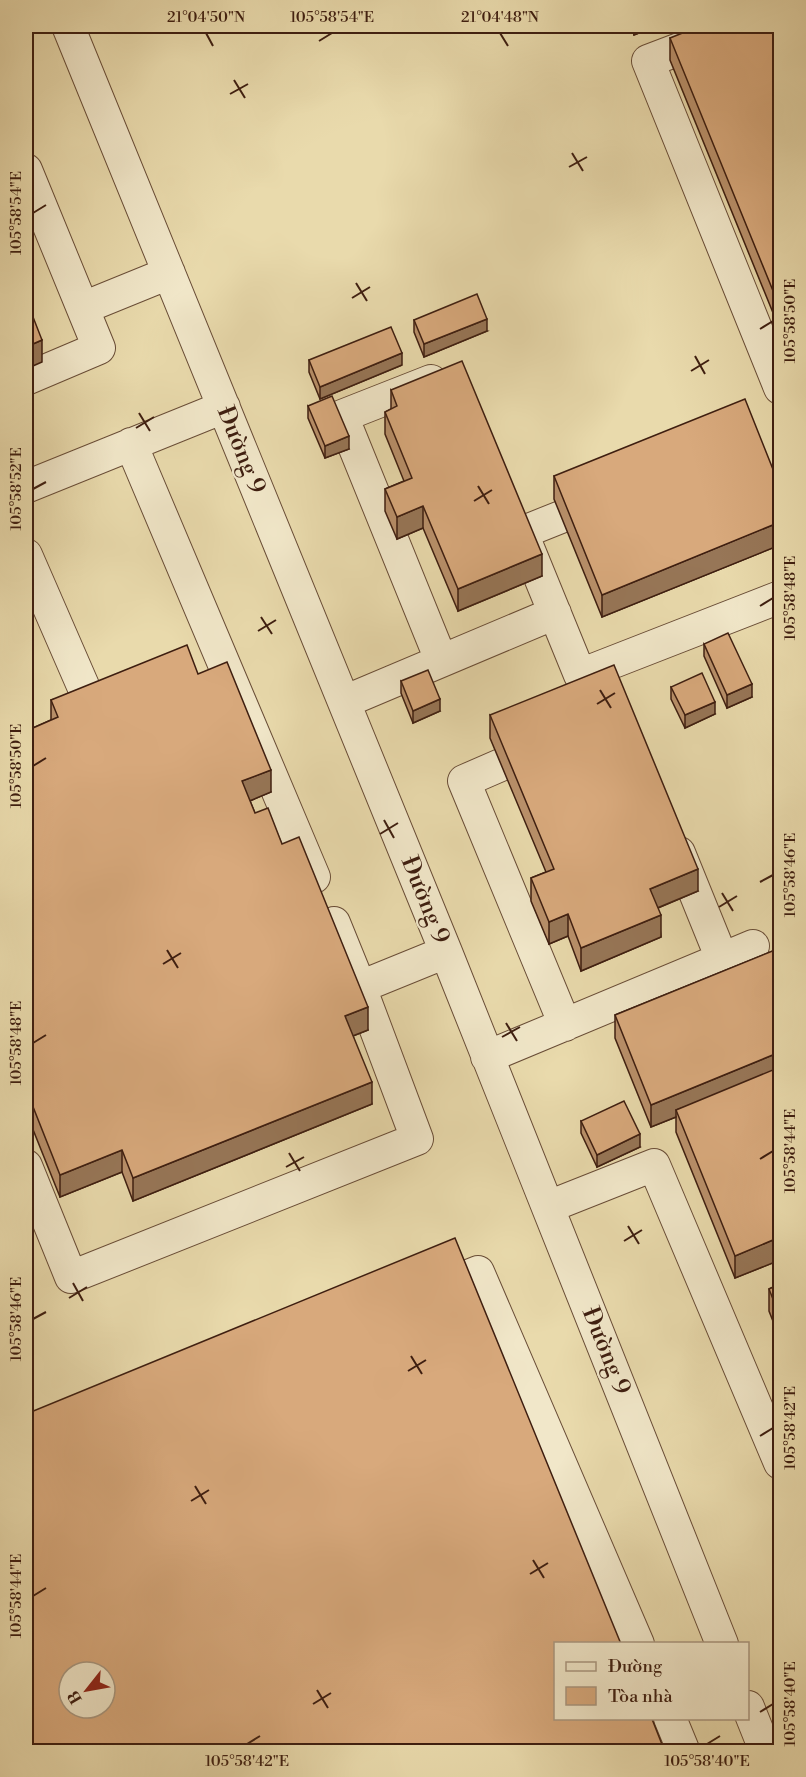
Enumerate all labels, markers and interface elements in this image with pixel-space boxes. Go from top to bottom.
text: 21°04'50"N [167,8,245,27]
text: 105°58'54"E [290,8,374,27]
text: 21°04'48"N [461,8,539,27]
text: 105°58'54"E [7,171,26,255]
text: 105°58'50"E [781,279,800,363]
street label: Đường 9 [210,402,272,498]
text: 105°58'52"E [7,447,26,531]
text: 105°58'48"E [781,556,800,640]
text: 105°58'50"E [7,724,26,808]
text: 105°58'46"E [781,833,800,917]
street label: Đường 9 [394,852,456,948]
text: 105°58'48"E [7,1001,26,1085]
text: 105°58'44"E [781,1109,800,1193]
text: 105°58'46"E [7,1277,26,1361]
street label: Đường 9 [575,1303,637,1399]
text: 105°58'42"E [781,1386,800,1470]
text: 105°58'44"E [7,1554,26,1638]
legend [554,1642,749,1720]
text: Đường [608,1655,663,1678]
north arrow [57,1660,117,1720]
text: 105°58'40"E [781,1661,800,1747]
text: Tòa nhà [608,1685,673,1708]
text: B [63,1687,87,1708]
text: 105°58'42"E [205,1752,289,1771]
text: 105°58'40"E [664,1752,750,1771]

